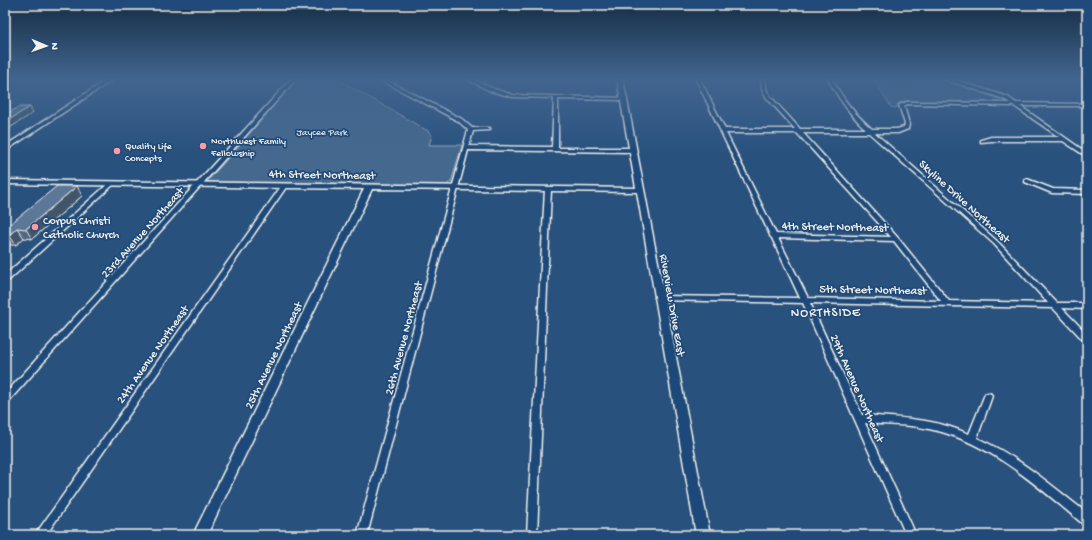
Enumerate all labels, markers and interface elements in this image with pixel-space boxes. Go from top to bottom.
north arrow [26,26,66,66]
text: N [48,42,60,50]
park label: Jaycee Park [297,127,349,139]
place label: Northwest Family Fellowship [210,136,286,160]
place label: Quality Life Concepts [125,141,173,165]
marker: Northwest Family Fellowship [198,141,208,151]
marker: Quality Life Concepts [112,146,122,156]
street label: Skyline Drive Northeast [915,158,1013,248]
street label: 4th Street Northeast [269,168,376,184]
street label: 23rd Avenue Northeast [99,184,189,281]
place label: Corpus Christi Catholic Church [43,215,120,243]
street label: 4th Street Northeast [782,220,889,236]
marker: Corpus Christi Catholic Church [30,222,40,232]
street label: Riverview Drive East [655,253,687,359]
street label: 26th Avenue Northeast [383,279,427,397]
street label: 5th Street Northeast [819,283,928,299]
street label: 25th Avenue Northeast [243,299,307,412]
street label: 24th Avenue Northeast [114,303,193,407]
district label: NORTHSIDE [791,306,861,321]
street label: 29th Avenue Northeast [826,333,887,446]

